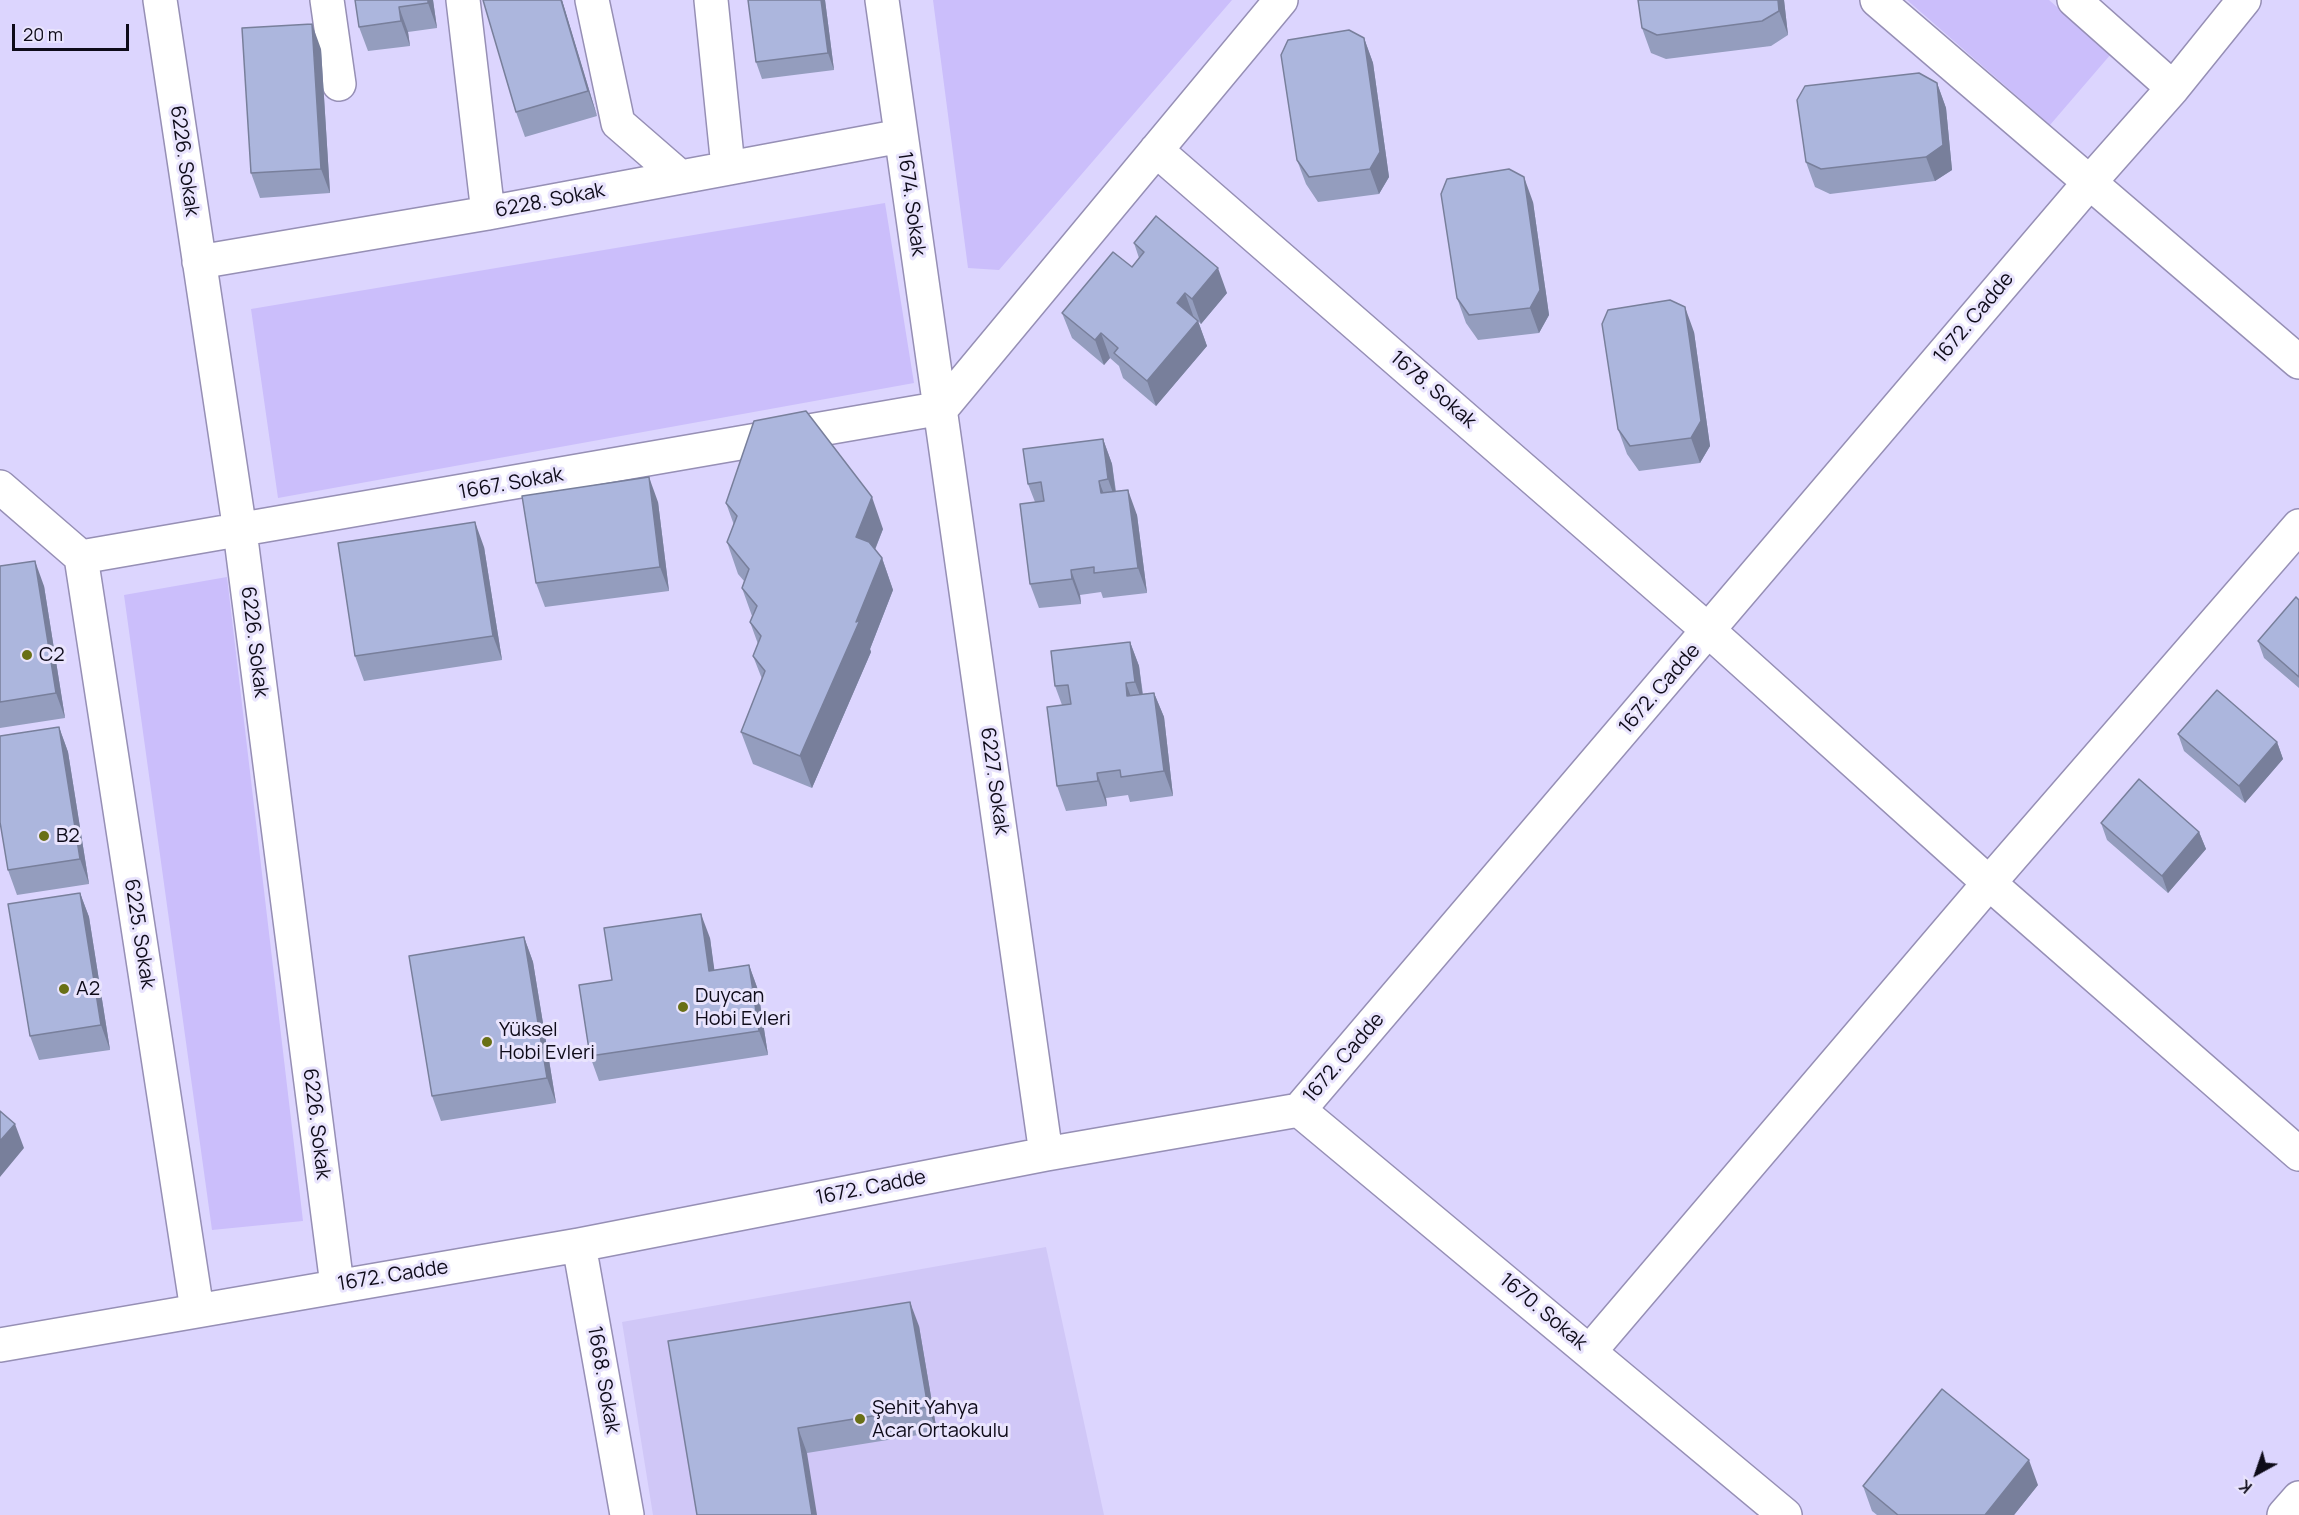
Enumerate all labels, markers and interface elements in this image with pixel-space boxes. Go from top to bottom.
scale bar [15,12,132,50]
text: 20 m [23,22,63,46]
street label: 6226. Sokak [164,104,204,218]
street label: 1674. Sokak [892,150,930,258]
street label: 6228. Sokak [493,179,607,223]
street label: 1672. Cadde [1929,268,2019,368]
street label: 1678. Sokak [1385,346,1481,434]
street label: 1667. Sokak [457,463,565,505]
street label: 6226. Sokak [235,585,273,699]
street label: 1672. Cadde [1614,639,1706,739]
place label: C2 [39,643,65,667]
marker: C2 [20,648,34,662]
street label: 6227. Sokak [975,726,1013,836]
place label: B2 [56,824,80,848]
marker: B2 [37,829,51,843]
street label: 6225. Sokak [118,877,160,991]
place label: A2 [76,977,100,1001]
marker: A2 [57,982,71,996]
place label: Duycan Hobi Evleri [695,984,791,1031]
marker: Duycan Hobi Evleri [676,1000,690,1014]
street label: 1672. Cadde [1298,1008,1390,1108]
place label: Yüksel Hobi Evleri [499,1018,595,1065]
marker: Yüksel Hobi Evleri [480,1035,494,1049]
street label: 6226. Sokak [297,1067,335,1181]
street label: 1672. Cadde [814,1166,928,1210]
street label: 1672. Cadde [336,1255,450,1297]
street label: 1670. Sokak [1494,1269,1592,1355]
street label: 1668. Sokak [582,1325,624,1435]
place label: Şehit Yahya Acar Ortaokulu [872,1396,1009,1443]
marker: Şehit Yahya Acar Ortaokulu [853,1412,867,1426]
north arrow [2227,1443,2287,1503]
text: K [2234,1475,2256,1499]

